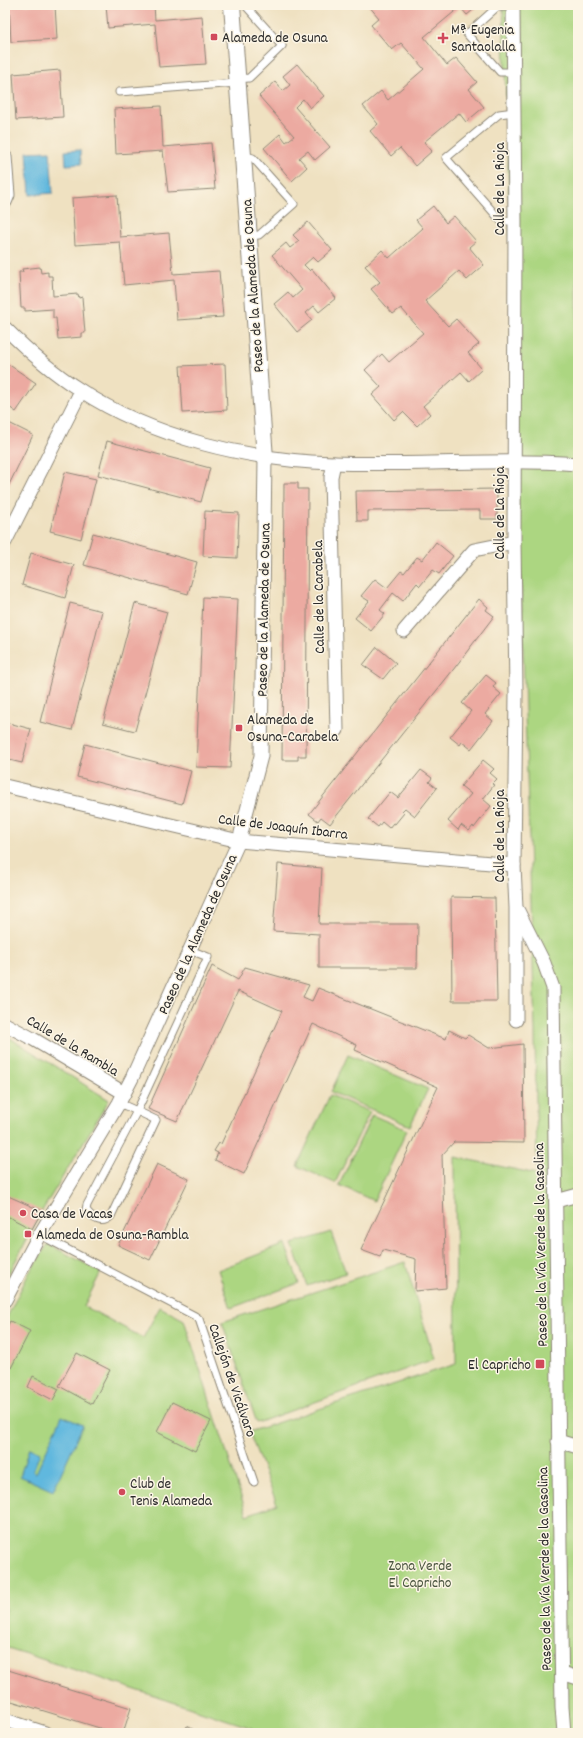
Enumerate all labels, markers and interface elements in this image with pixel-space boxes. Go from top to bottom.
place label: Mª Eugenia Santaolalla [451,20,517,59]
place label: Alameda de Osuna [222,28,329,50]
marker: Alameda de Osuna [209,32,219,42]
marker: Mª Eugenia Santaolalla [438,33,448,43]
street label: Calle de La Rioja [490,142,512,236]
street label: Paseo de la Alameda de Osuna [237,198,271,373]
street label: Calle de La Rioja [490,466,512,560]
street label: Paseo de la Alameda de Osuna [252,522,278,697]
street label: Calle de la Carabela [308,539,332,654]
place label: Alameda de Osuna-Carabela [247,710,339,749]
marker: Alameda de Osuna-Carabela [234,723,244,733]
street label: Calle de La Rioja [490,789,512,883]
street label: Calle de Joaquín Ibarra [217,809,350,847]
street label: Paseo de la Alameda de Osuna [153,850,245,1019]
street label: Calle de la Rambla [22,1010,123,1084]
street label: Paseo de la Vía Verde de la Gasolina [529,1142,555,1347]
place label: Casa de Vacas [31,1204,113,1226]
marker: Casa de Vacas [18,1208,28,1218]
place label: Alameda de Osuna-Rambla [36,1225,189,1247]
marker: Alameda de Osuna-Rambla [23,1229,33,1239]
street label: Callejón de Vicálvaro [201,1321,261,1441]
place label: El Capricho [468,1355,531,1377]
marker: El Capricho [534,1358,546,1370]
street label: Paseo de la Vía Verde de la Gasolina [533,1466,559,1671]
place label: Club de Tenis Alameda [130,1474,213,1513]
marker: Club de Tenis Alameda [117,1487,127,1497]
park label: Zona Verde El Capricho [388,1556,452,1595]

